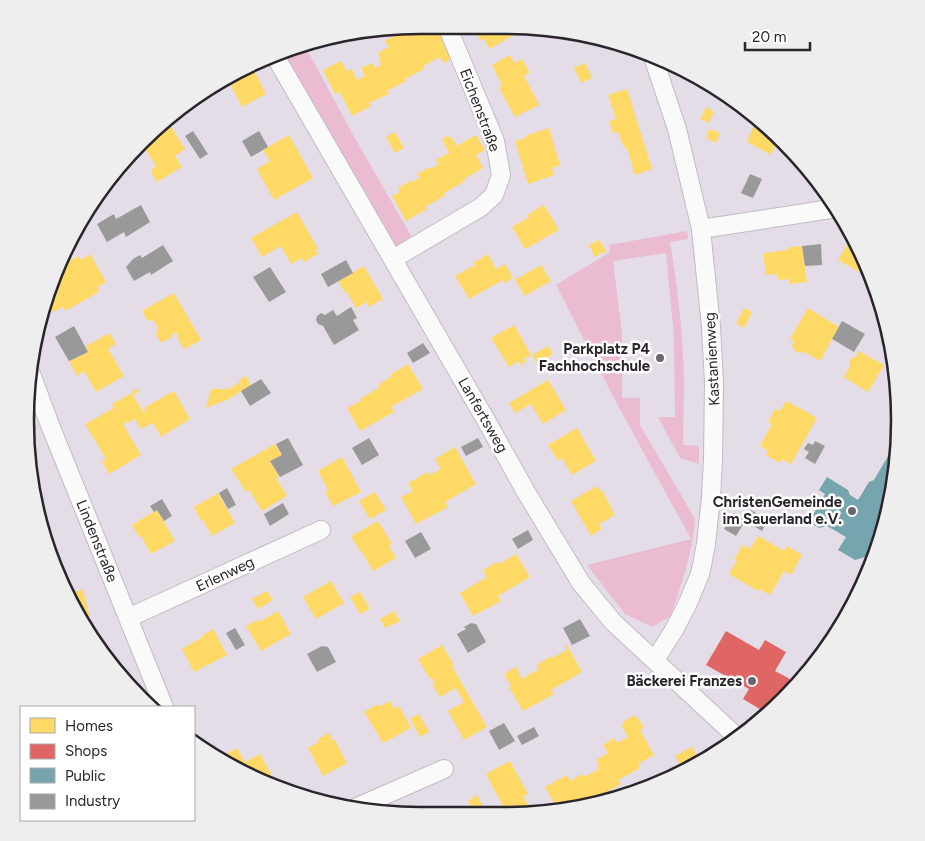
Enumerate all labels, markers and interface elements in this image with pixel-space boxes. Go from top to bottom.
scale bar [745,20,810,52]
text: 20 m [752,28,786,46]
street label: Eichenstraße [456,66,504,154]
street label: Kastanienweg [701,312,723,406]
place label: Parkplatz P4 Fachhochschule [539,340,651,375]
marker: Parkplatz P4 Fachhochschule [654,352,666,364]
street label: Lanfertsweg [454,374,512,456]
place label: ChristenGemeinde im Sauerland e.V. [713,493,843,528]
street label: Lindenstraße [72,497,122,585]
marker: ChristenGemeinde im Sauerland e.V. [846,505,858,517]
street label: Erlenweg [193,553,257,595]
place label: Bäckerei Franzes [626,672,742,690]
marker: Bäckerei Franzes [746,675,758,687]
legend [20,706,195,821]
text: Homes [65,717,113,735]
text: Shops [65,742,107,760]
text: Public [65,767,106,785]
text: Industry [65,792,120,810]

